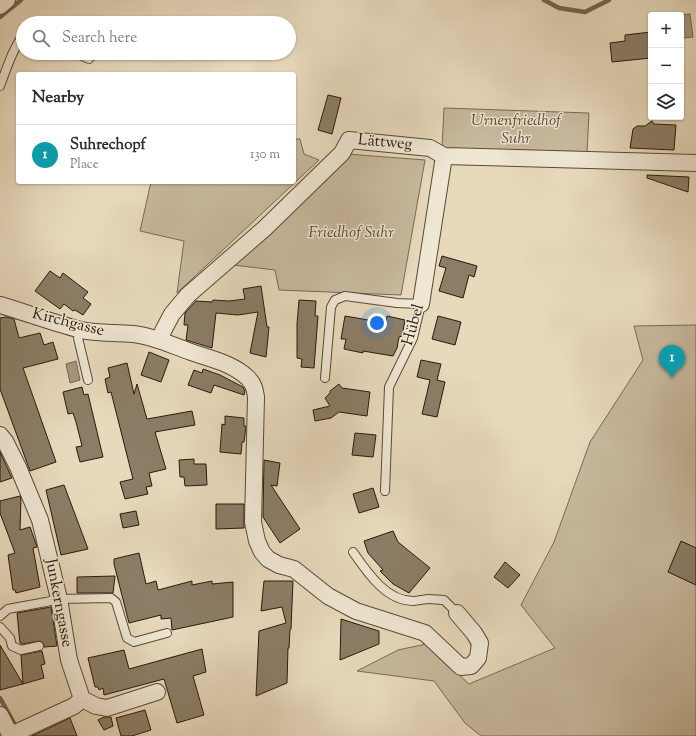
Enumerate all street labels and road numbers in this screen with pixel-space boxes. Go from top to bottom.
street label: Lättweg [357,129,413,157]
street label: Hübel [397,301,431,349]
street label: Kirchgasse [29,303,107,343]
street label: Junkerngasse [38,556,78,649]

